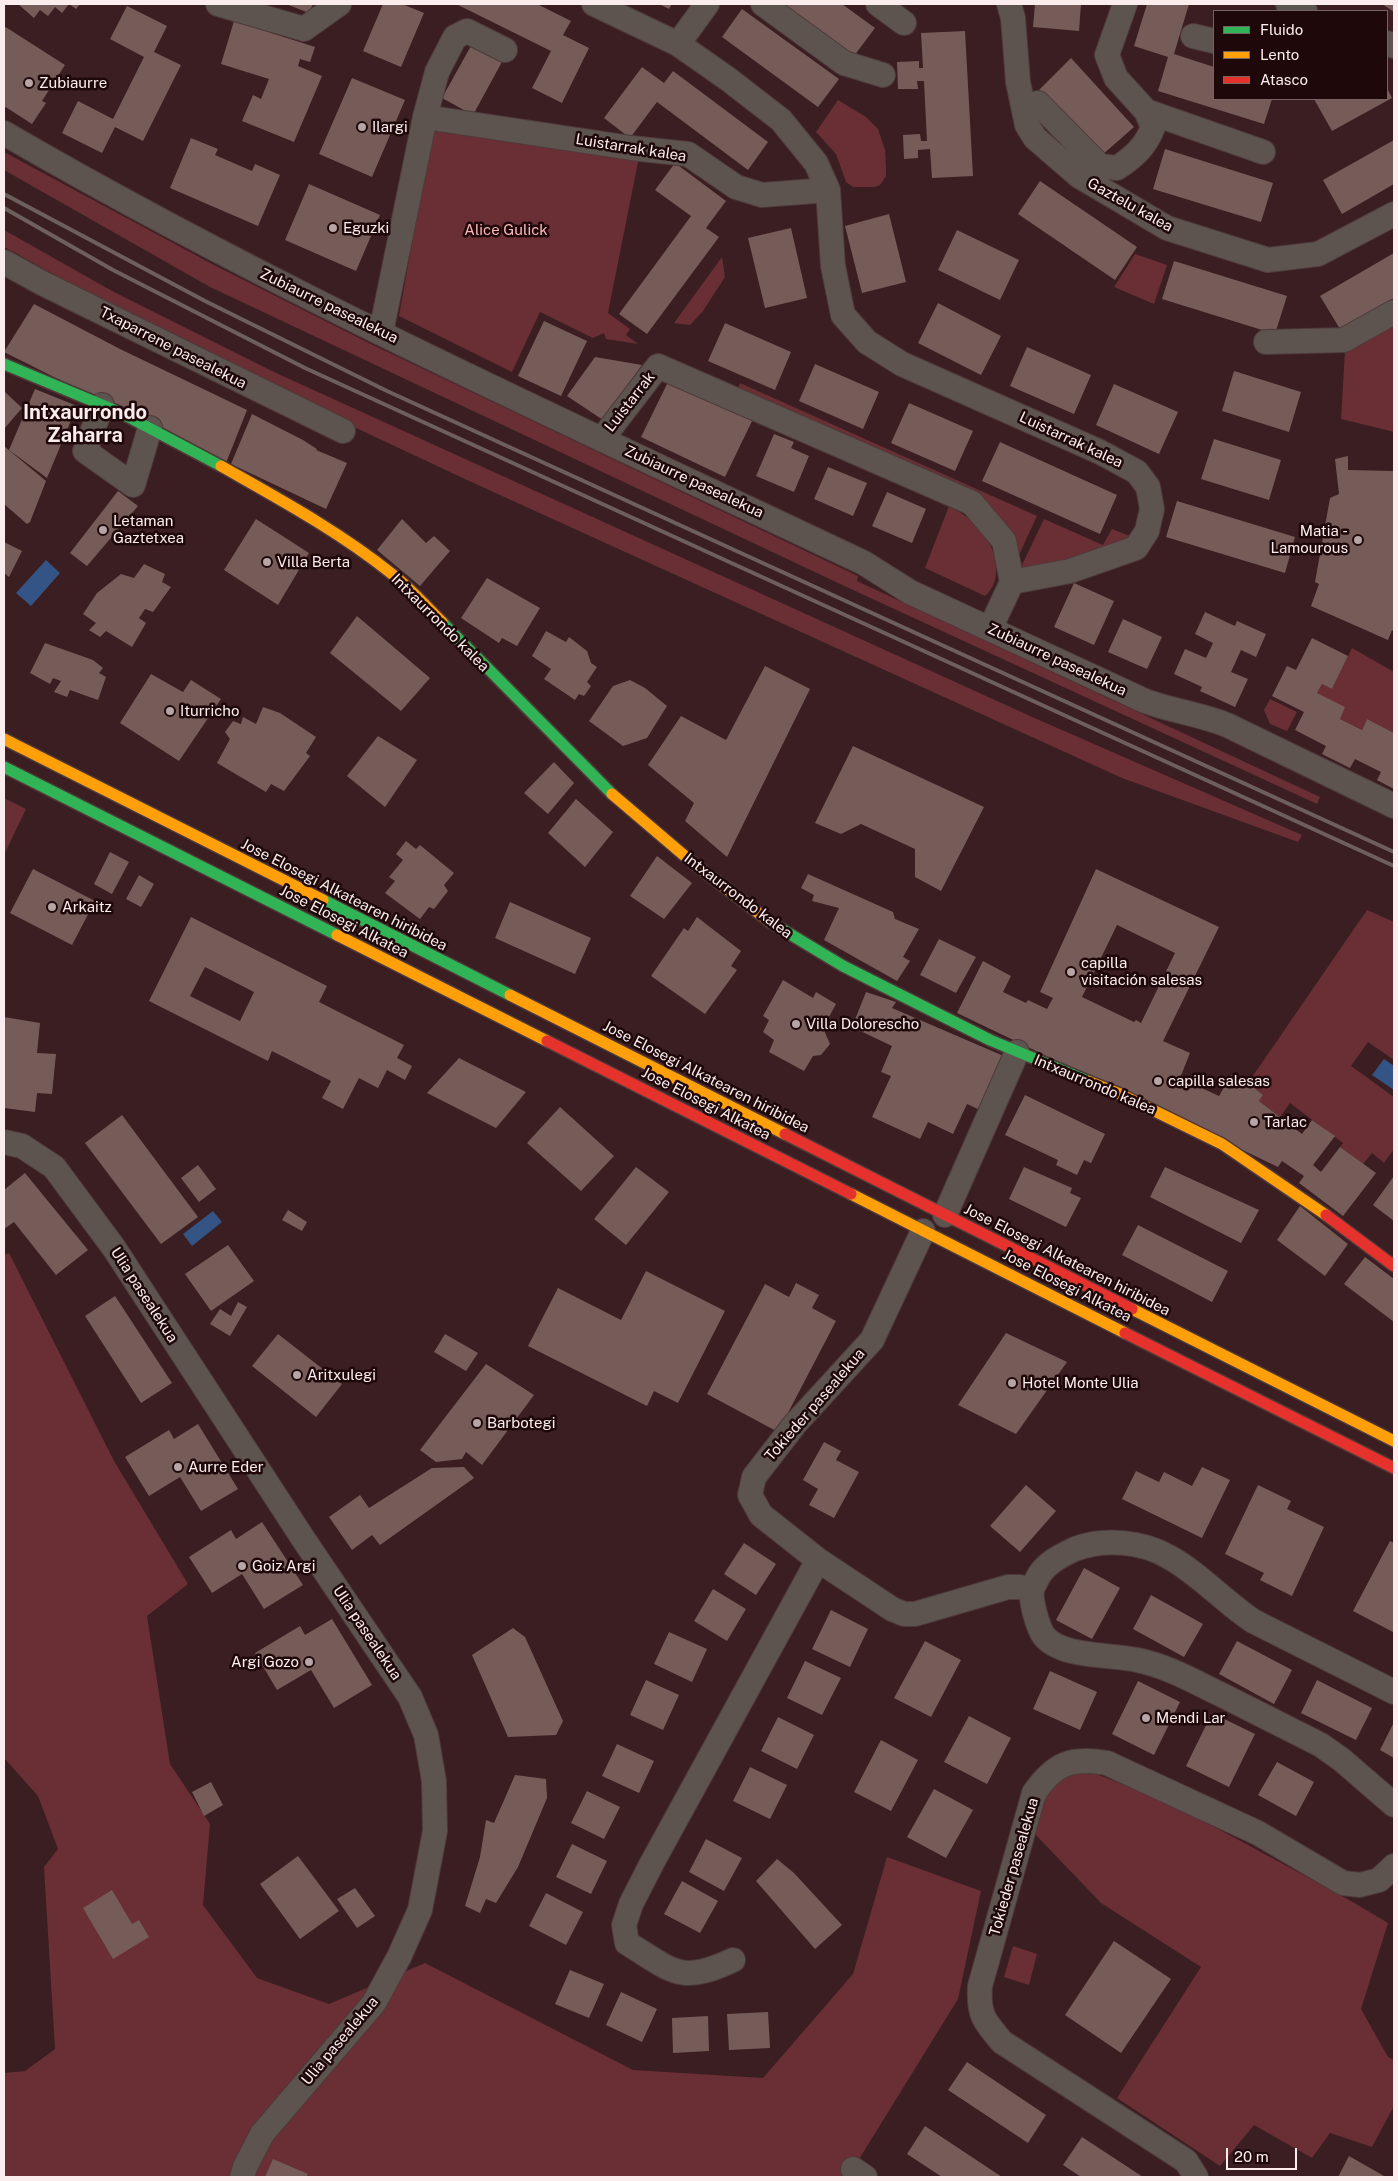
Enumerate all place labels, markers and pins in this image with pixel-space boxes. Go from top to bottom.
place label: Zubiaurre [39,74,107,92]
marker: Zubiaurre [23,77,35,89]
place label: Ilargi [372,118,408,136]
marker: Ilargi [356,121,368,133]
place label: Eguzki [343,219,389,237]
marker: Eguzki [327,222,339,234]
place label: Letaman Gaztetxea [113,512,184,547]
place label: Matia - Lamourous [1271,522,1348,557]
marker: Letaman Gaztetxea [97,524,109,536]
marker: Matia - Lamourous [1352,534,1364,546]
place label: Villa Berta [277,553,350,571]
marker: Villa Berta [261,556,273,568]
place label: Iturricho [180,702,239,720]
marker: Iturricho [164,705,176,717]
place label: Arkaitz [62,898,112,916]
marker: Arkaitz [46,901,58,913]
place label: capilla visitación salesas [1081,954,1202,989]
marker: capilla visitación salesas [1065,966,1077,978]
place label: Villa Dolorescho [806,1015,919,1033]
marker: Villa Dolorescho [790,1018,802,1030]
place label: capilla salesas [1168,1072,1270,1090]
marker: capilla salesas [1152,1075,1164,1087]
place label: Tarlac [1264,1113,1307,1131]
marker: Tarlac [1248,1116,1260,1128]
place label: Aritxulegi [307,1366,376,1384]
marker: Aritxulegi [291,1369,303,1381]
place label: Hotel Monte Ulia [1022,1374,1139,1392]
marker: Hotel Monte Ulia [1006,1377,1018,1389]
place label: Barbotegi [487,1414,555,1432]
marker: Barbotegi [471,1417,483,1429]
place label: Aurre Eder [188,1458,264,1476]
marker: Aurre Eder [172,1461,184,1473]
place label: Goiz Argi [252,1557,315,1575]
marker: Goiz Argi [236,1560,248,1572]
place label: Argi Gozo [231,1653,299,1671]
marker: Argi Gozo [303,1656,315,1668]
place label: Mendi Lar [1156,1709,1225,1727]
marker: Mendi Lar [1140,1712,1152,1724]

